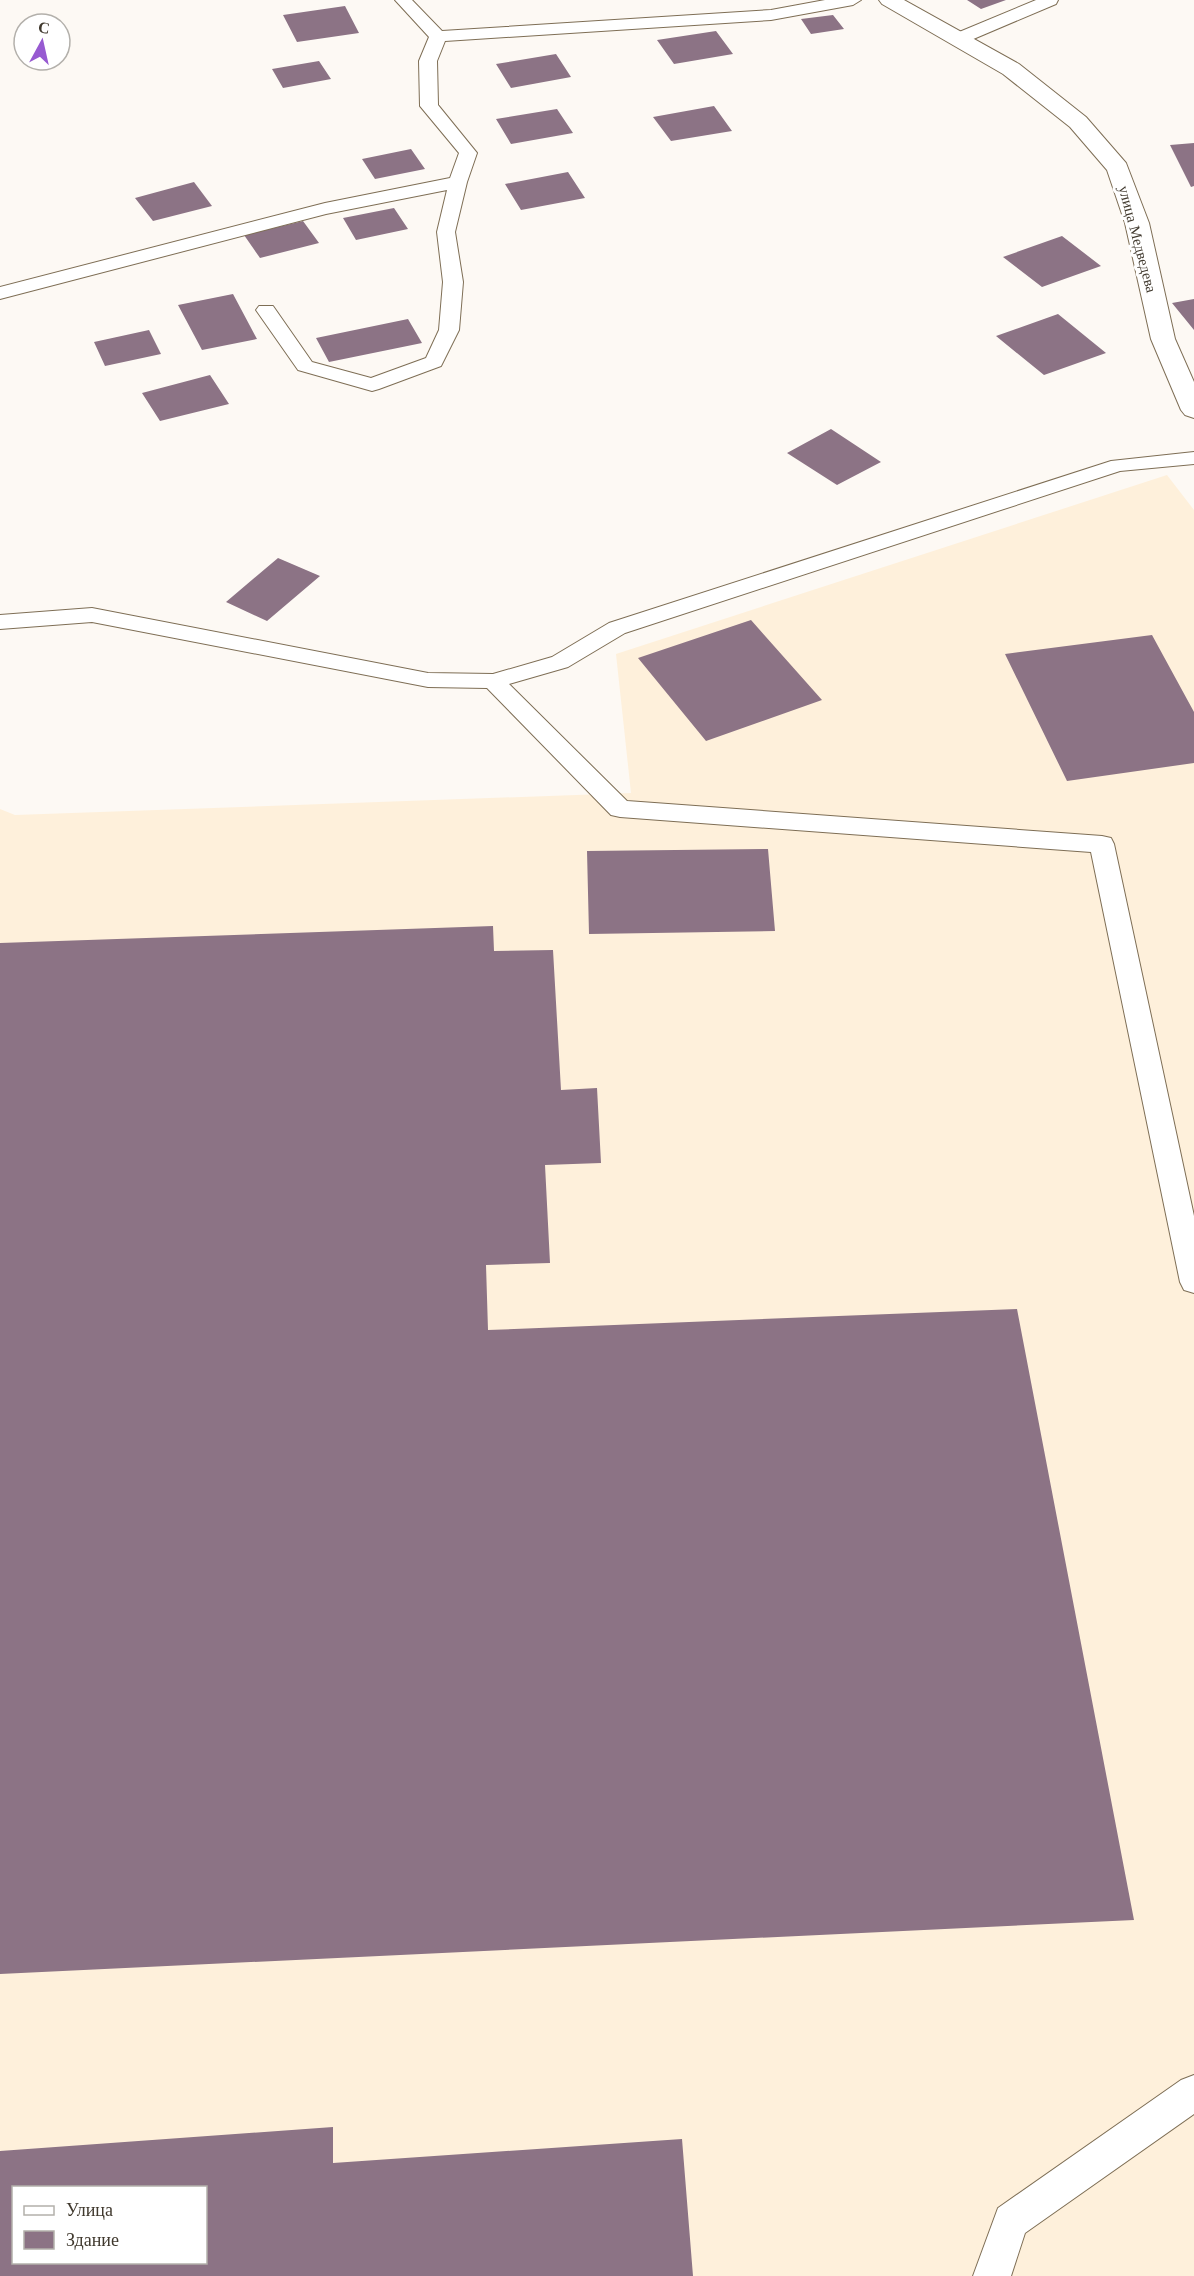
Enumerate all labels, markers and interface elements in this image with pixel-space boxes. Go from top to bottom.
north arrow [12,12,72,72]
text: С [37,16,51,38]
street label: улица Медведева [1115,183,1161,295]
legend [12,2186,207,2264]
text: Улица [66,2199,113,2221]
text: Здание [66,2229,119,2251]

